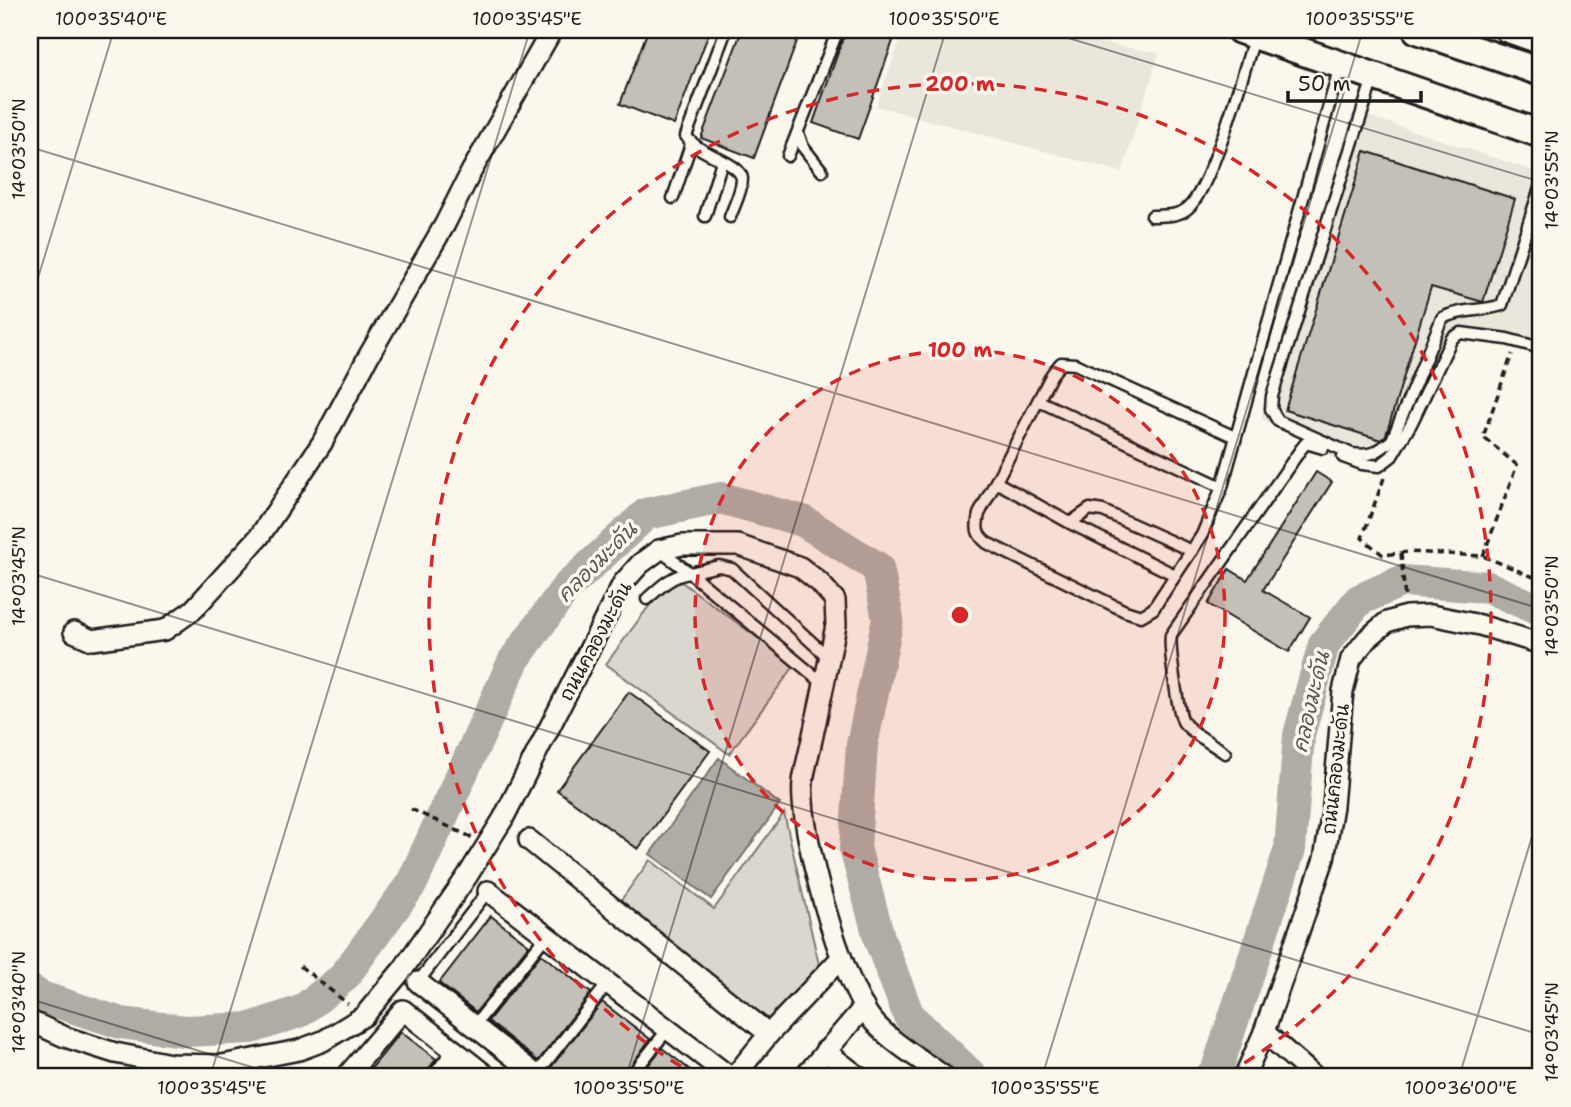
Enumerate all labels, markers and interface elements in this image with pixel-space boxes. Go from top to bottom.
text: 100°35'40"E [55,7,167,31]
text: 100°35'45"E [472,7,582,31]
text: 100°35'50"E [888,7,1000,31]
text: 100°35'55"E [1306,7,1414,31]
scale bar [1288,60,1420,104]
text: 200 m [925,70,995,98]
text: 50 m [1298,70,1351,98]
text: 14°03'50"N [7,98,31,200]
text: 14°03'55"N [1540,130,1564,230]
text: 100 m [928,336,992,364]
water label: คลองมะดัน [551,515,644,608]
text: 14°03'45"N [7,526,31,626]
text: 14°03'50"N [1540,555,1564,657]
street label: ถนนคลองมะดัน [554,577,638,705]
centre of rings [948,603,972,627]
water label: คลองมะดัน [1286,648,1336,755]
street label: ถนนคลองมะดัน [1316,702,1355,836]
text: 14°03'40"N [7,951,31,1053]
text: 14°03'45"N [1540,982,1564,1082]
text: 100°35'45"E [157,1076,267,1100]
text: 100°35'50"E [573,1076,685,1100]
text: 100°35'55"E [991,1076,1099,1100]
text: 100°36'00"E [1405,1076,1517,1100]

